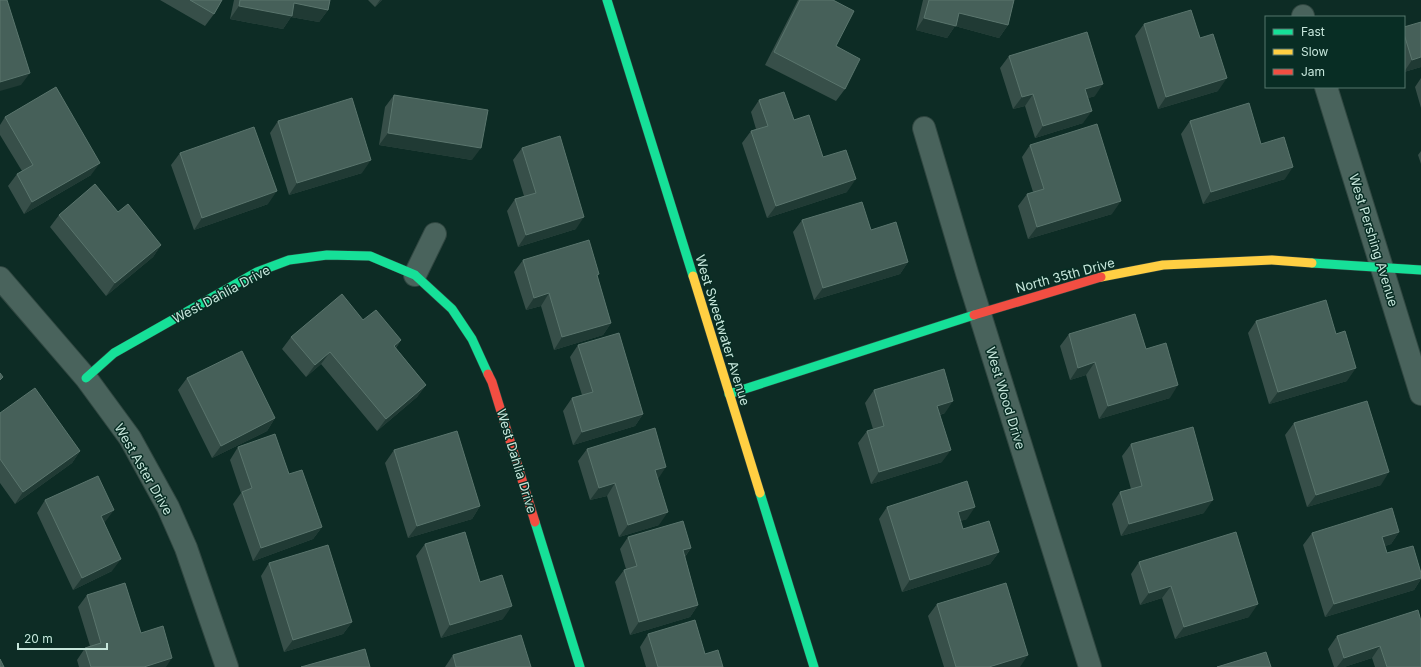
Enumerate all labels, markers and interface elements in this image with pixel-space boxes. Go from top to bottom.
legend [1265,16,1405,88]
text: Fast [1301,24,1325,39]
text: Slow [1301,44,1329,59]
text: Jam [1301,64,1325,79]
street label: West Pershing Avenue [1346,172,1402,308]
street label: West Sweetwater Avenue [692,253,754,407]
street label: North 35th Drive [1014,254,1116,296]
street label: West Dahlia Drive [169,261,273,327]
street label: West Wood Drive [983,345,1029,451]
street label: West Dahlia Drive [494,407,540,515]
street label: West Aster Drive [111,420,177,518]
scale bar [18,625,107,651]
text: 20 m [24,631,53,646]

